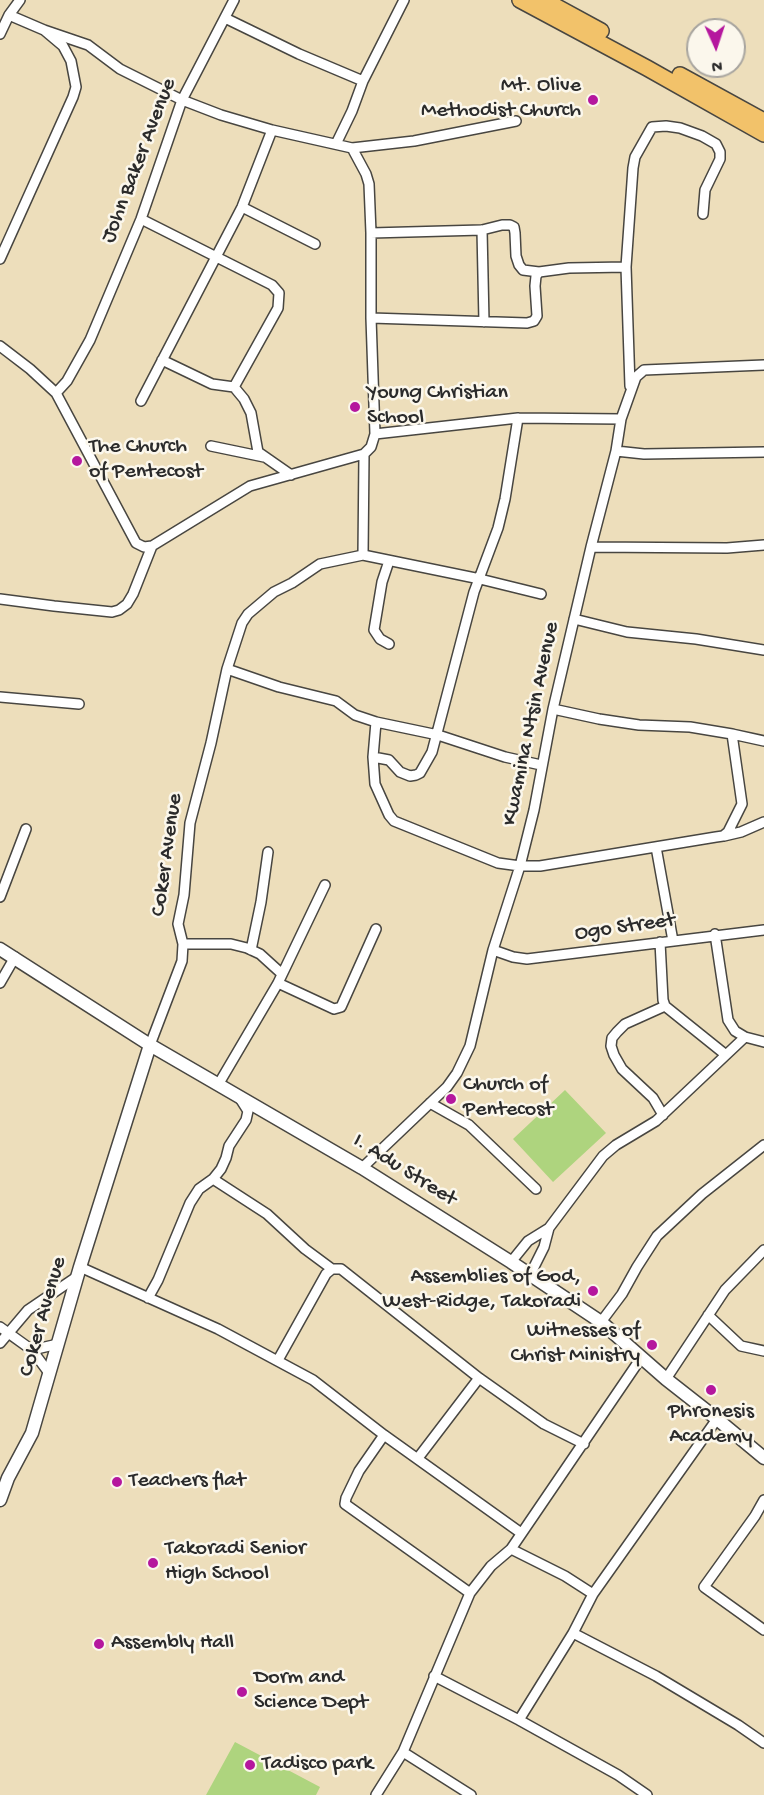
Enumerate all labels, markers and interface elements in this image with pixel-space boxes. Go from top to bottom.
north arrow [686,18,746,78]
text: N [711,55,723,74]
place label: Mt. Olive Methodist Church [421,74,581,125]
street label: John Baker Avenue [96,75,184,247]
marker: Mt. Olive Methodist Church [586,93,600,107]
place label: Young Christian School [367,381,508,433]
marker: Young Christian School [348,400,362,414]
place label: The Church of Pentecost [89,435,203,487]
marker: The Church of Pentecost [70,454,84,468]
street label: Kwamina Ntsin Avenue [497,620,567,828]
street label: Coker Avenue [146,792,190,918]
street label: Ogo Street [573,908,677,948]
place label: Church of Pentecost [463,1073,553,1124]
marker: Church of Pentecost [444,1092,458,1106]
street label: I. Adu Street [347,1129,461,1213]
street label: Coker Avenue [14,1254,74,1380]
place label: Assemblies of God, West-Ridge, Takoradi [382,1265,581,1316]
marker: Assemblies of God, West-Ridge, Takoradi [586,1284,600,1298]
place label: Witnesses of Christ Ministry [510,1319,640,1370]
marker: Witnesses of Christ Ministry [645,1338,659,1352]
marker: Phronesis Academy [704,1383,718,1397]
place label: Phronesis Academy [668,1400,754,1452]
place label: Teachers flat [129,1469,246,1495]
marker: Teachers flat [110,1475,124,1489]
place label: Takoradi Senior High School [165,1537,306,1588]
marker: Takoradi Senior High School [146,1556,160,1570]
place label: Assembly Hall [111,1631,234,1657]
marker: Assembly Hall [92,1637,106,1651]
place label: Dorm and Science Dept [254,1666,368,1718]
marker: Dorm and Science Dept [235,1685,249,1699]
place label: Tadisco park [262,1752,373,1778]
marker: Tadisco park [243,1758,257,1772]

